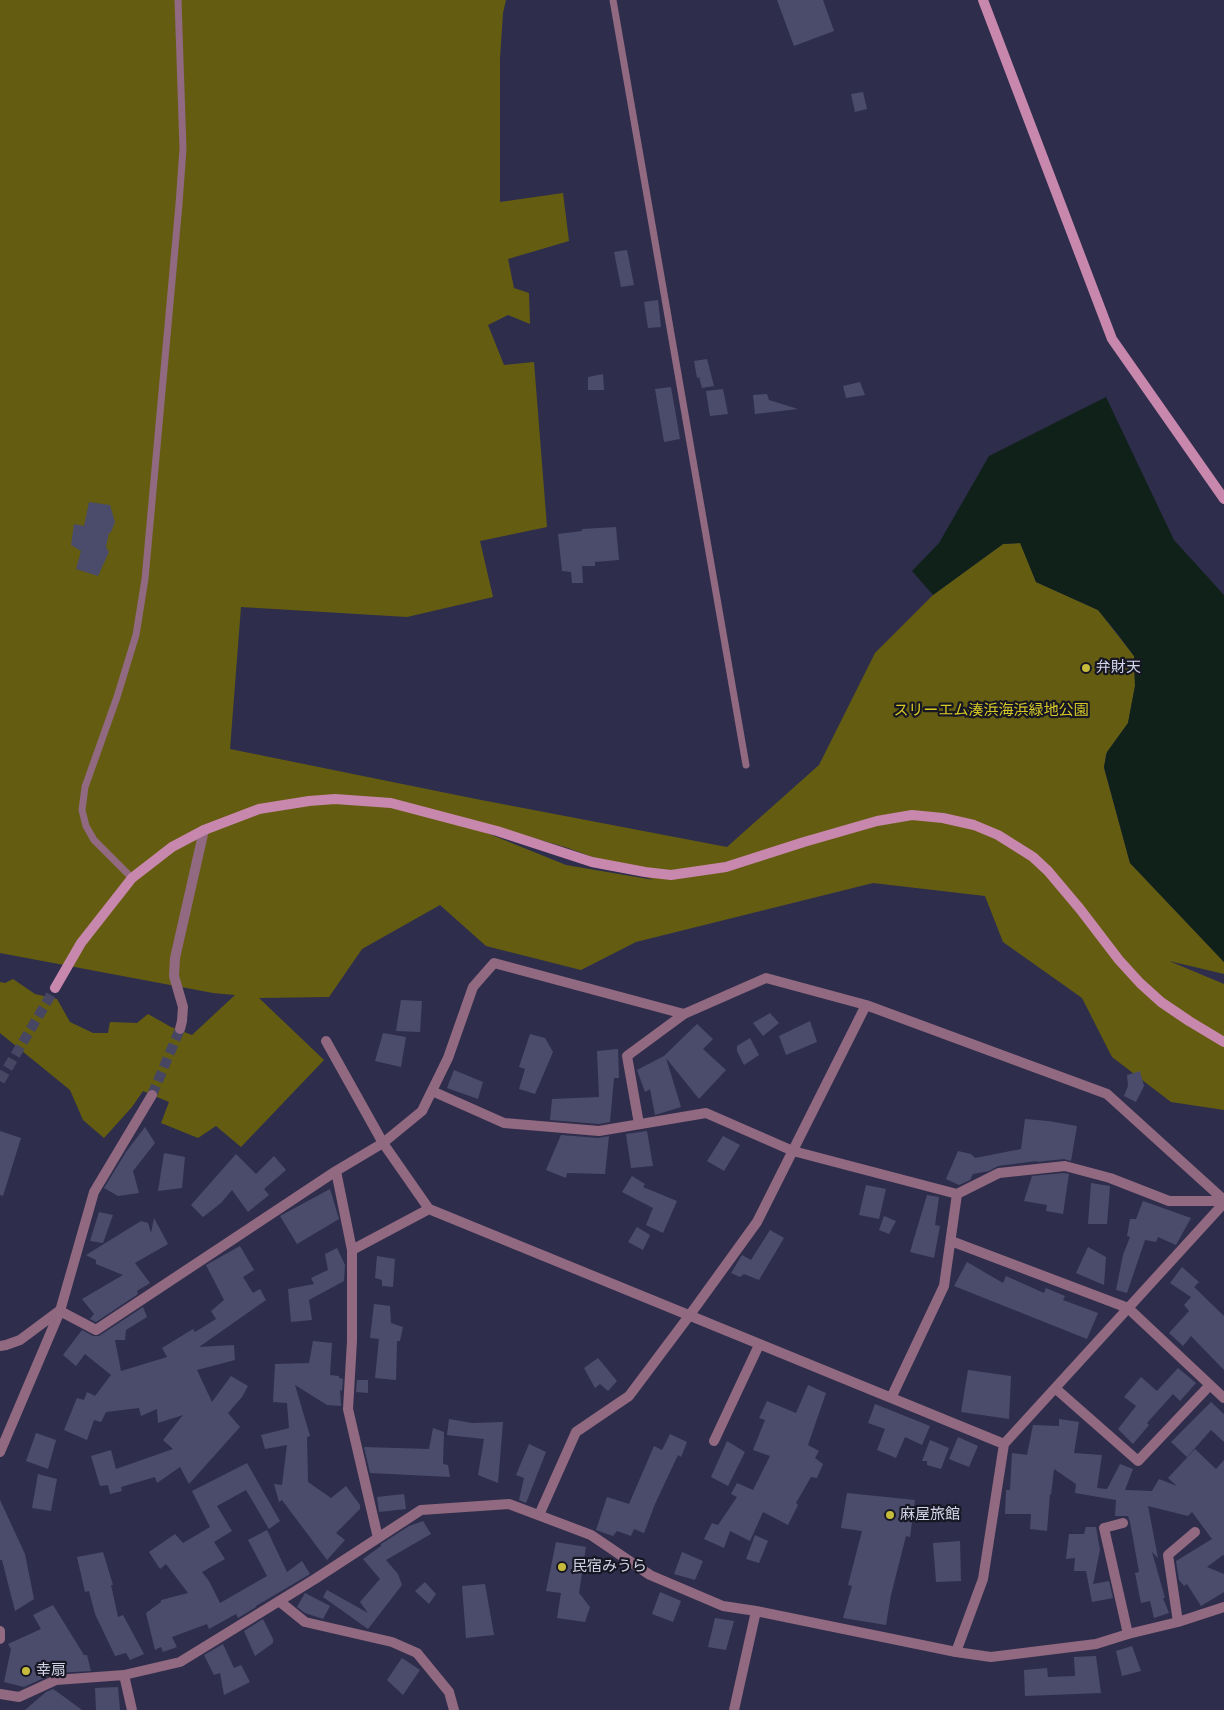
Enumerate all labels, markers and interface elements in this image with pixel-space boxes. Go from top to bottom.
place label: 弁財天 [1096,659,1141,677]
marker: 弁財天 [1080,662,1092,674]
park label: スリーエム湊浜海浜緑地公園 [894,702,1088,720]
place label: 麻屋旅館 [900,1506,960,1524]
marker: 麻屋旅館 [884,1509,896,1521]
place label: 民宿みうら [572,1558,647,1576]
marker: 民宿みうら [556,1561,568,1573]
place label: 幸扇 [36,1662,66,1680]
marker: 幸扇 [20,1665,32,1677]

